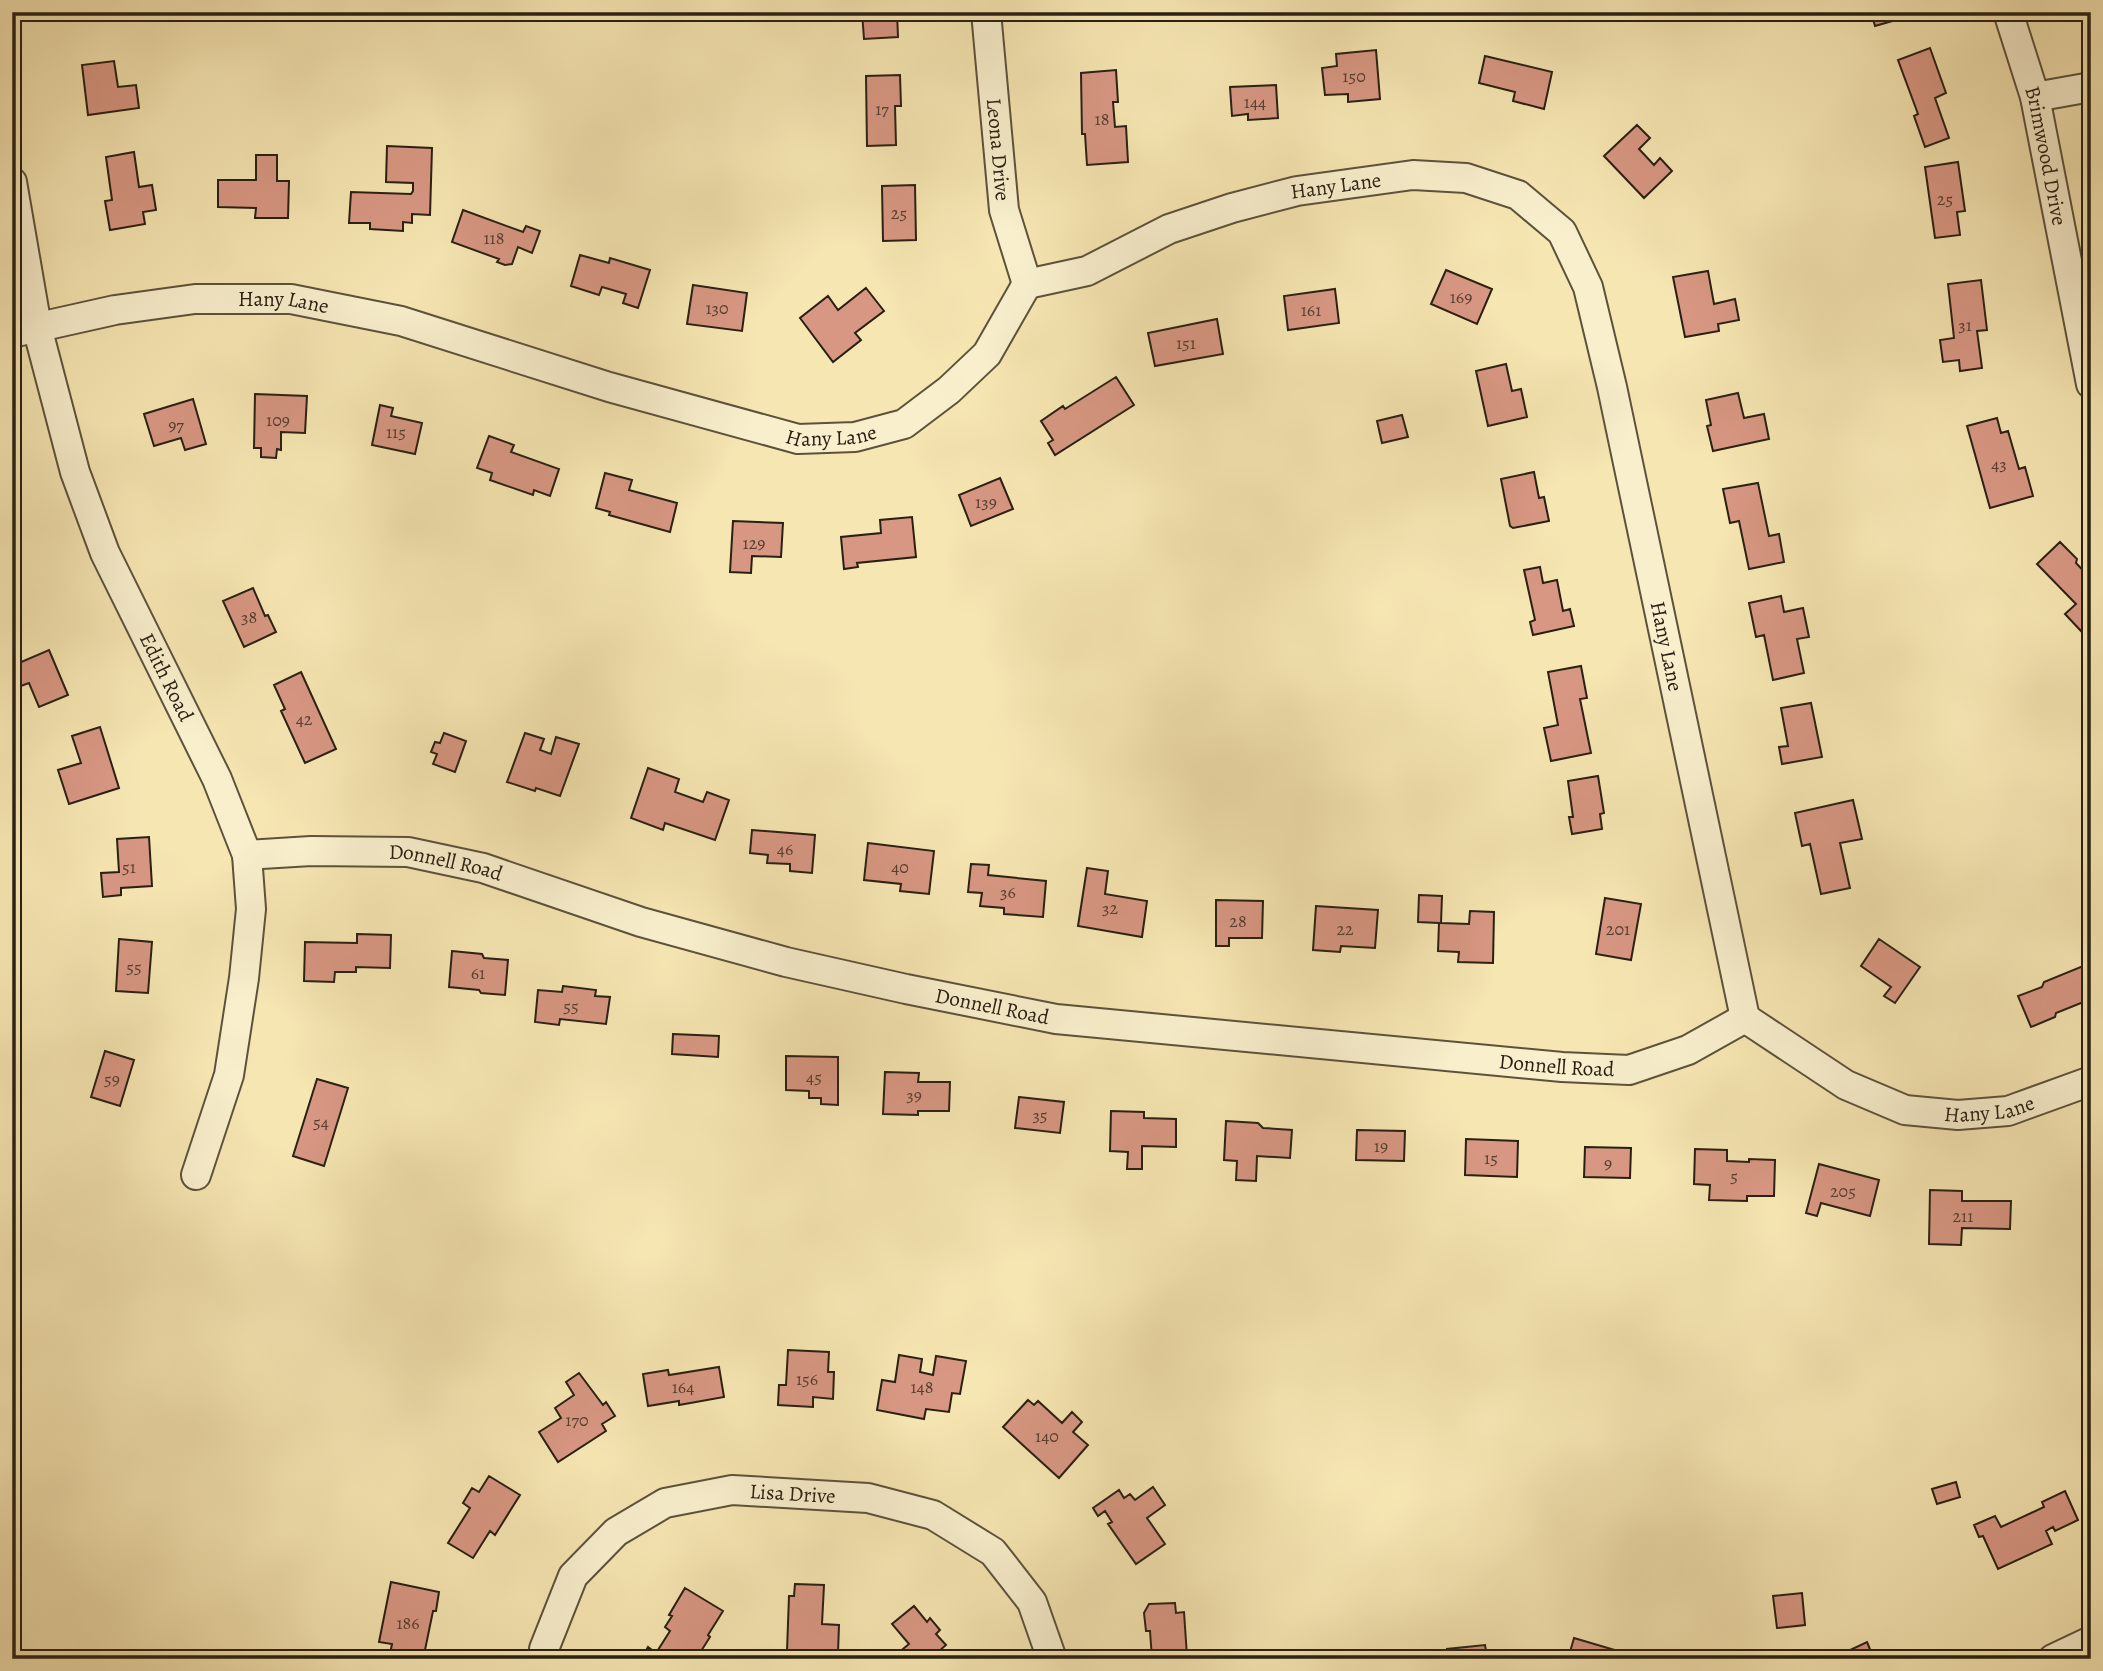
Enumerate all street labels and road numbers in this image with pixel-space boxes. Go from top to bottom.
street label: Brimwood Drive [2018,82,2074,228]
street label: Leona Drive [980,97,1017,202]
street label: Hany Lane [1289,166,1383,206]
street label: Hany Lane [238,285,331,320]
street label: Hany Lane [782,418,880,453]
street label: Hany Lane [1644,599,1690,694]
street label: Edith Road [133,628,201,727]
street label: Donnell Road [389,837,507,888]
street label: Donnell Road [933,981,1052,1031]
street label: Donnell Road [1498,1047,1616,1083]
street label: Hany Lane [1943,1089,2038,1129]
street label: Lisa Drive [749,1477,836,1510]

